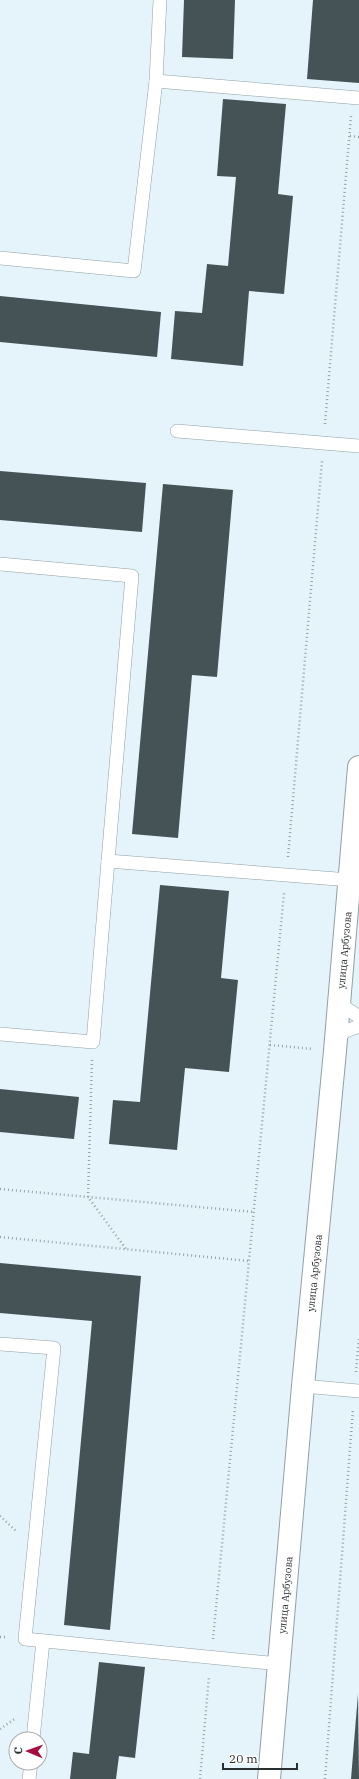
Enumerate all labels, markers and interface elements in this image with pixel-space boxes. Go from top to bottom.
street label: улица Арбузова [335,910,354,989]
street label: улица Арбузова [304,1233,325,1312]
street label: улица Арбузова [276,1555,295,1634]
north arrow [8,1731,48,1771]
scale bar [223,1745,297,1771]
text: С [11,1747,25,1755]
text: 20 m [229,1751,258,1766]

